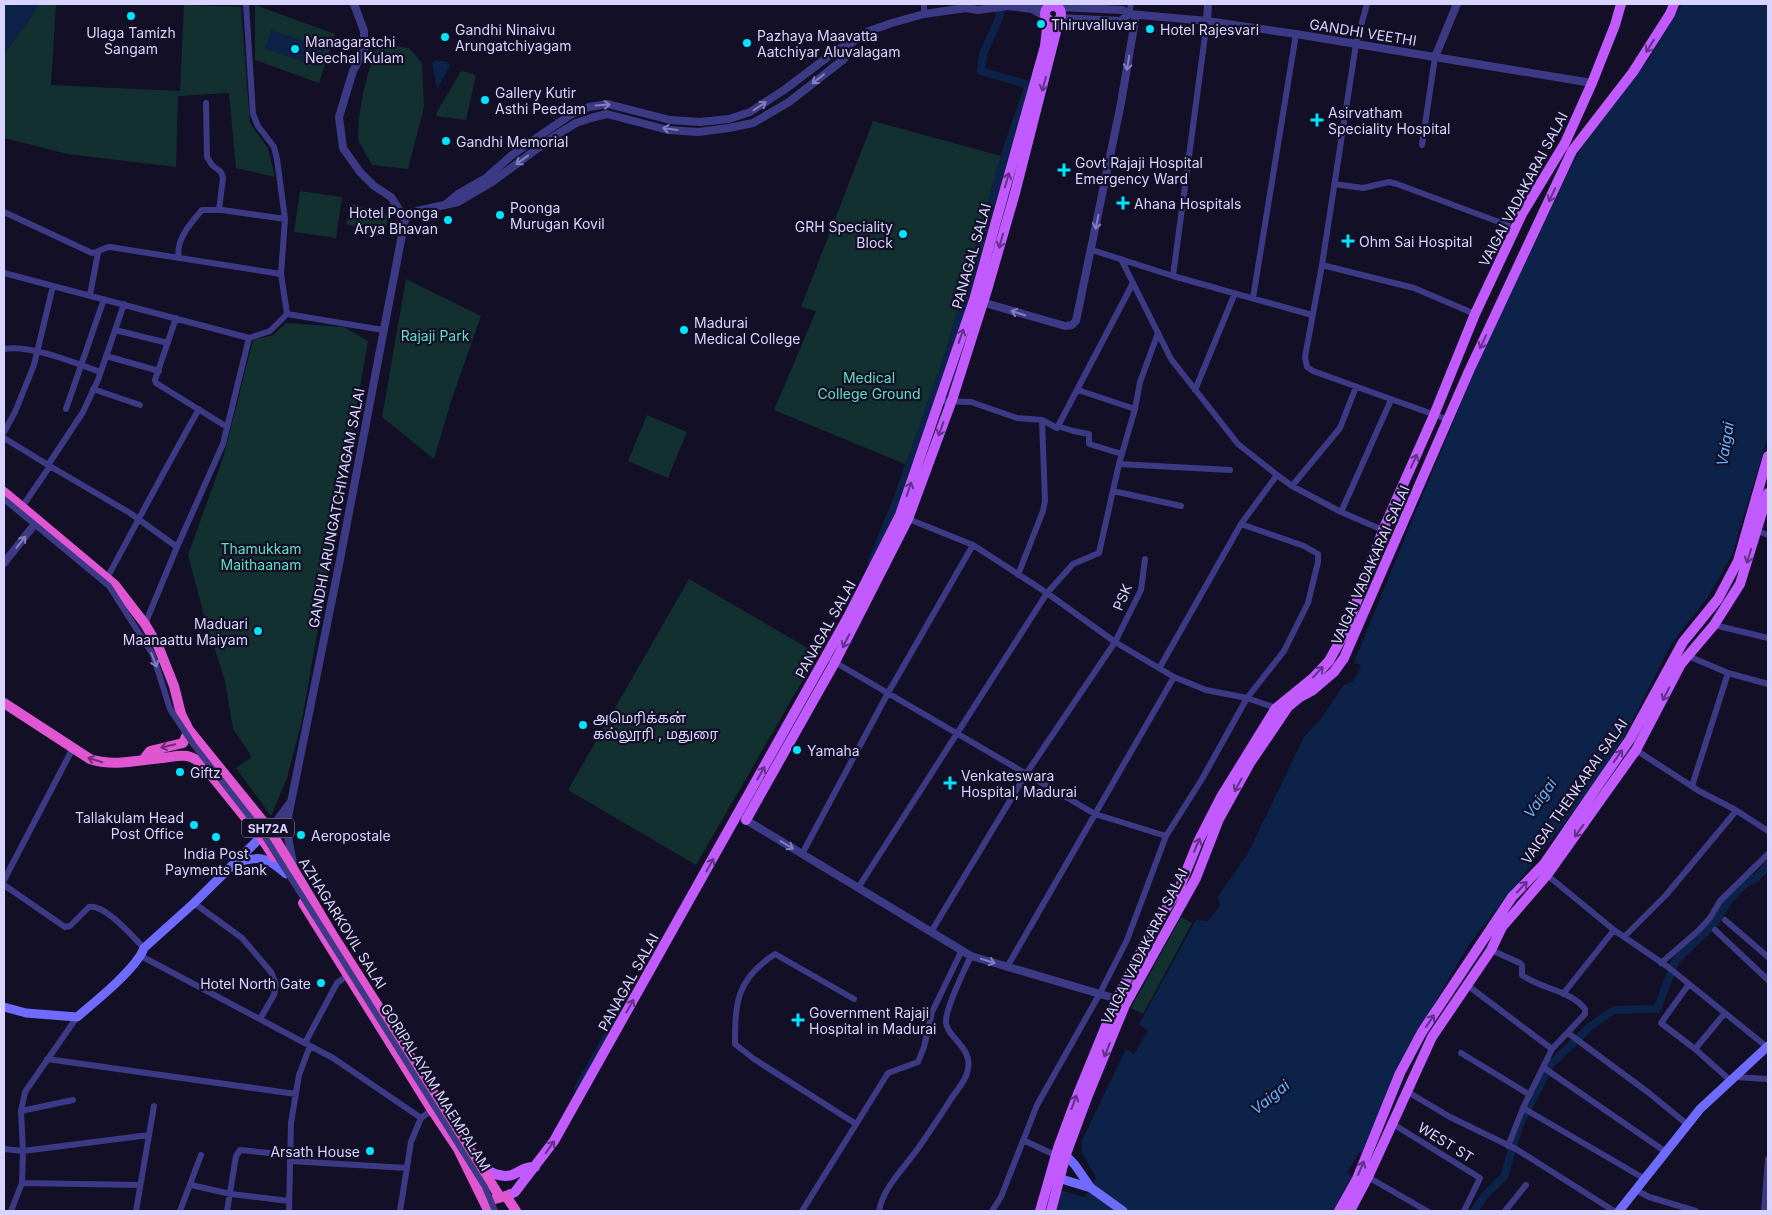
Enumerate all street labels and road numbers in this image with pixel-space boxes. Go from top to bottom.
street label: GANDHI VEETHI [1308,15,1418,49]
street label: VAIGAI VADAKARAI SALAI [1475,109,1571,269]
street label: PANAGAL SALAI [948,201,994,311]
street label: GANDHI ARUNGATCHIYAGAM SALAI [304,387,368,629]
street label: VAIGAI VADAKARAI SALAI [1327,483,1413,647]
street label: PANAGAL SALAI [791,577,859,681]
street label: PSK [1109,581,1135,613]
street label: VAIGAI THENKARAI SALAI [1517,715,1631,867]
road number: SH72A [242,818,294,838]
street label: AZHAGARKOVIL SALAI [296,854,390,992]
street label: VAIGAI VADAKARAI SALAI [1097,865,1191,1027]
street label: PANAGAL SALAI [594,930,662,1034]
street label: GORIPALAYAM MAEMPALAM [377,1000,495,1174]
street label: WEST ST [1415,1118,1477,1166]

